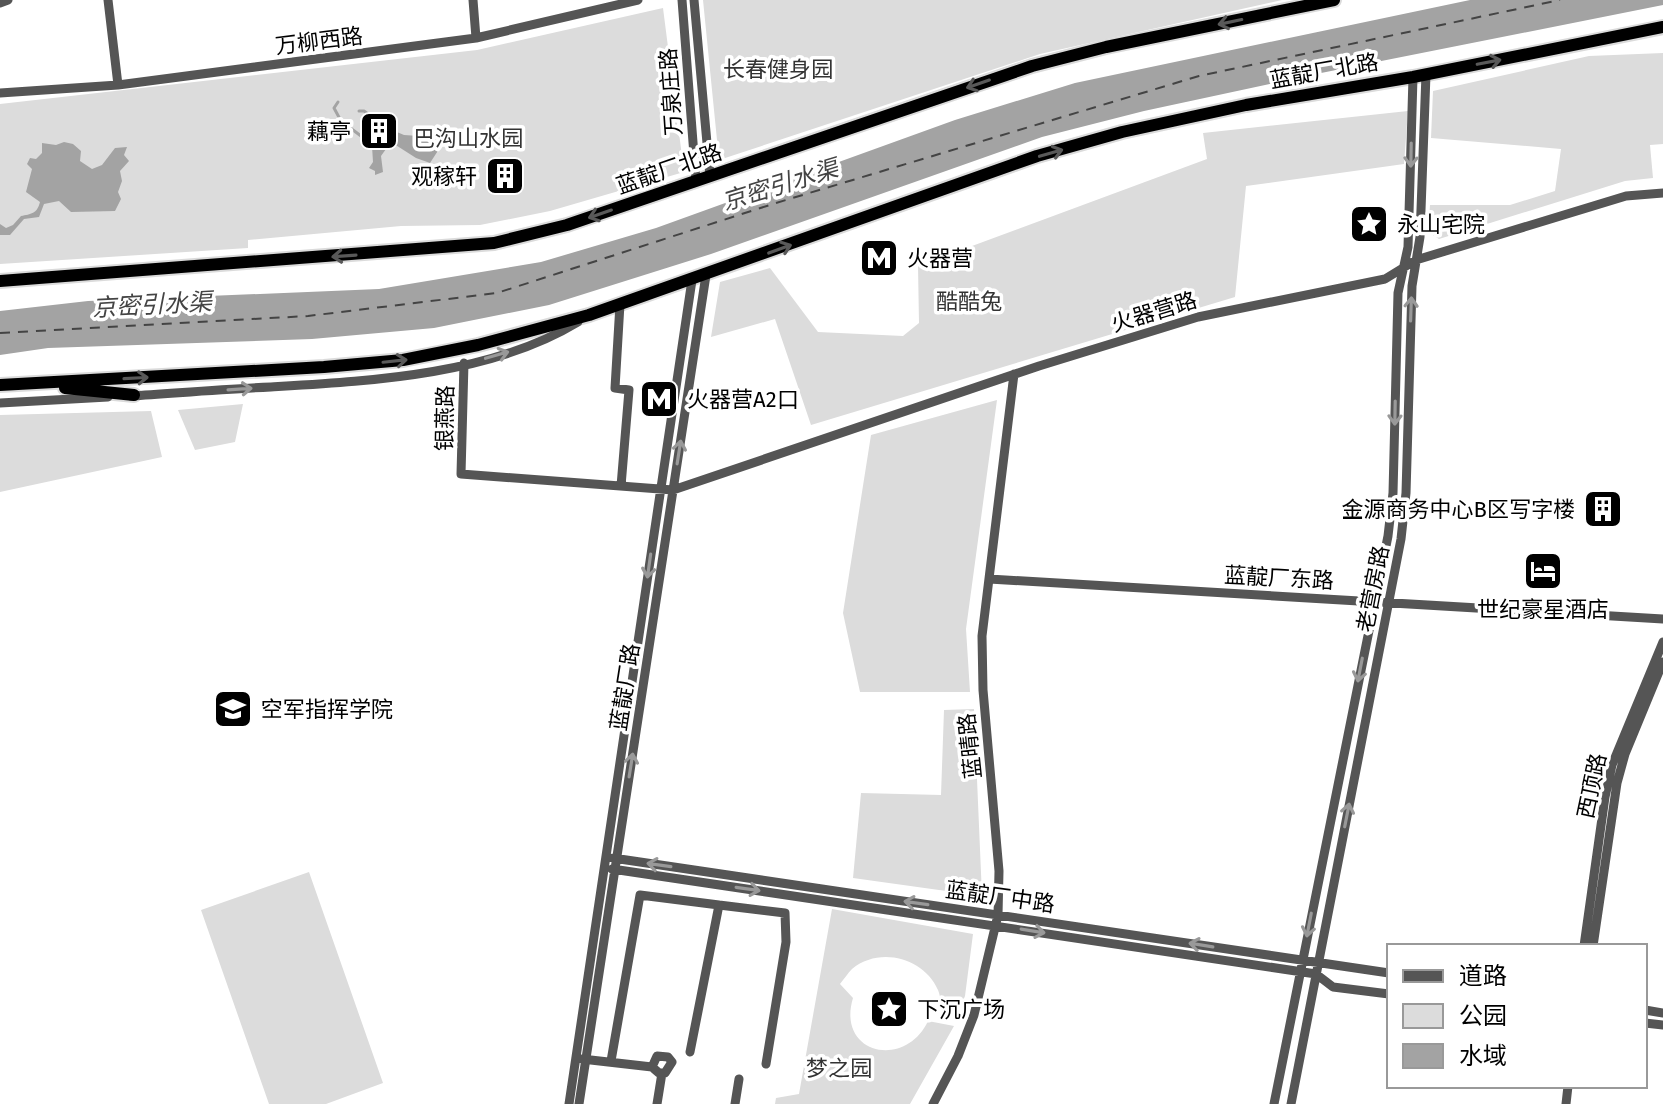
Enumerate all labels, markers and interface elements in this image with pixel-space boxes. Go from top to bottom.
one-way arrow [1218,15,1243,30]
street label: 万柳西路 [274,22,364,60]
street label: 万泉庄路 [654,47,688,137]
street label: 蓝靛厂北路 [1267,48,1381,94]
one-way arrow [1476,54,1502,69]
park label: 长春健身园 [723,56,833,83]
one-way arrow [966,78,991,93]
building icon: 藕亭 [358,110,400,152]
place label: 藕亭 [307,118,351,145]
park label: 巴沟山水园 [413,125,523,152]
street label: 蓝靛厂北路 [613,138,725,200]
one-way arrow [1403,141,1418,168]
one-way arrow [1038,144,1064,159]
water label: 京密引水渠 [719,153,844,216]
building icon: 观稼轩 [484,155,526,197]
place label: 观稼轩 [411,163,477,190]
place icon: 永山宅院 [1348,203,1390,245]
one-way arrow [587,207,612,222]
place label: 永山宅院 [1397,211,1485,238]
metro station icon: 火器营 [858,237,900,279]
one-way arrow [767,241,792,255]
place label: 火器营 [907,245,973,272]
one-way arrow [331,249,358,264]
street label: 火器营路 [1108,286,1200,338]
water label: 京密引水渠 [91,288,216,322]
park label: 酷酷兔 [936,288,1002,315]
one-way arrow [1403,296,1419,323]
one-way arrow [484,346,510,361]
one-way arrow [381,353,408,368]
one-way arrow [122,370,149,385]
metro station icon: 火器营A2口 [638,378,680,420]
one-way arrow [226,381,253,396]
street label: 银燕路 [431,385,459,451]
place label: 火器营A2口 [687,386,799,413]
one-way arrow [1387,399,1402,426]
one-way arrow [672,440,687,465]
building icon: 金源商务中心B区写字楼 [1582,488,1624,530]
place label: 金源商务中心B区写字楼 [1342,496,1575,523]
street label: 老营房路 [1351,543,1395,635]
hotel icon: 世纪豪星酒店 [1522,550,1564,592]
one-way arrow [641,553,656,578]
street label: 蓝靛厂东路 [1223,562,1335,594]
place label: 世纪豪星酒店 [1477,596,1609,623]
street label: 蓝靛厂路 [605,641,645,733]
one-way arrow [1352,657,1367,683]
school or university icon: 空军指挥学院 [212,688,254,730]
place label: 空军指挥学院 [261,696,393,723]
street label: 蓝晴路 [953,712,987,780]
street label: 西顶路 [1572,751,1612,821]
one-way arrow [625,752,640,778]
one-way arrow [1340,803,1355,829]
one-way arrow [647,857,672,872]
street label: 蓝靛厂中路 [944,876,1056,918]
one-way arrow [735,882,760,897]
one-way arrow [904,895,929,910]
one-way arrow [1301,912,1316,938]
one-way arrow [1019,924,1045,939]
one-way arrow [1189,937,1214,952]
legend [1387,944,1647,1088]
text: 道路 [1459,962,1507,990]
place icon: 下沉广场 [868,988,910,1030]
place label: 下沉广场 [917,996,1005,1023]
text: 公园 [1459,1002,1507,1030]
text: 水域 [1459,1042,1507,1070]
park label: 梦之园 [806,1055,872,1082]

